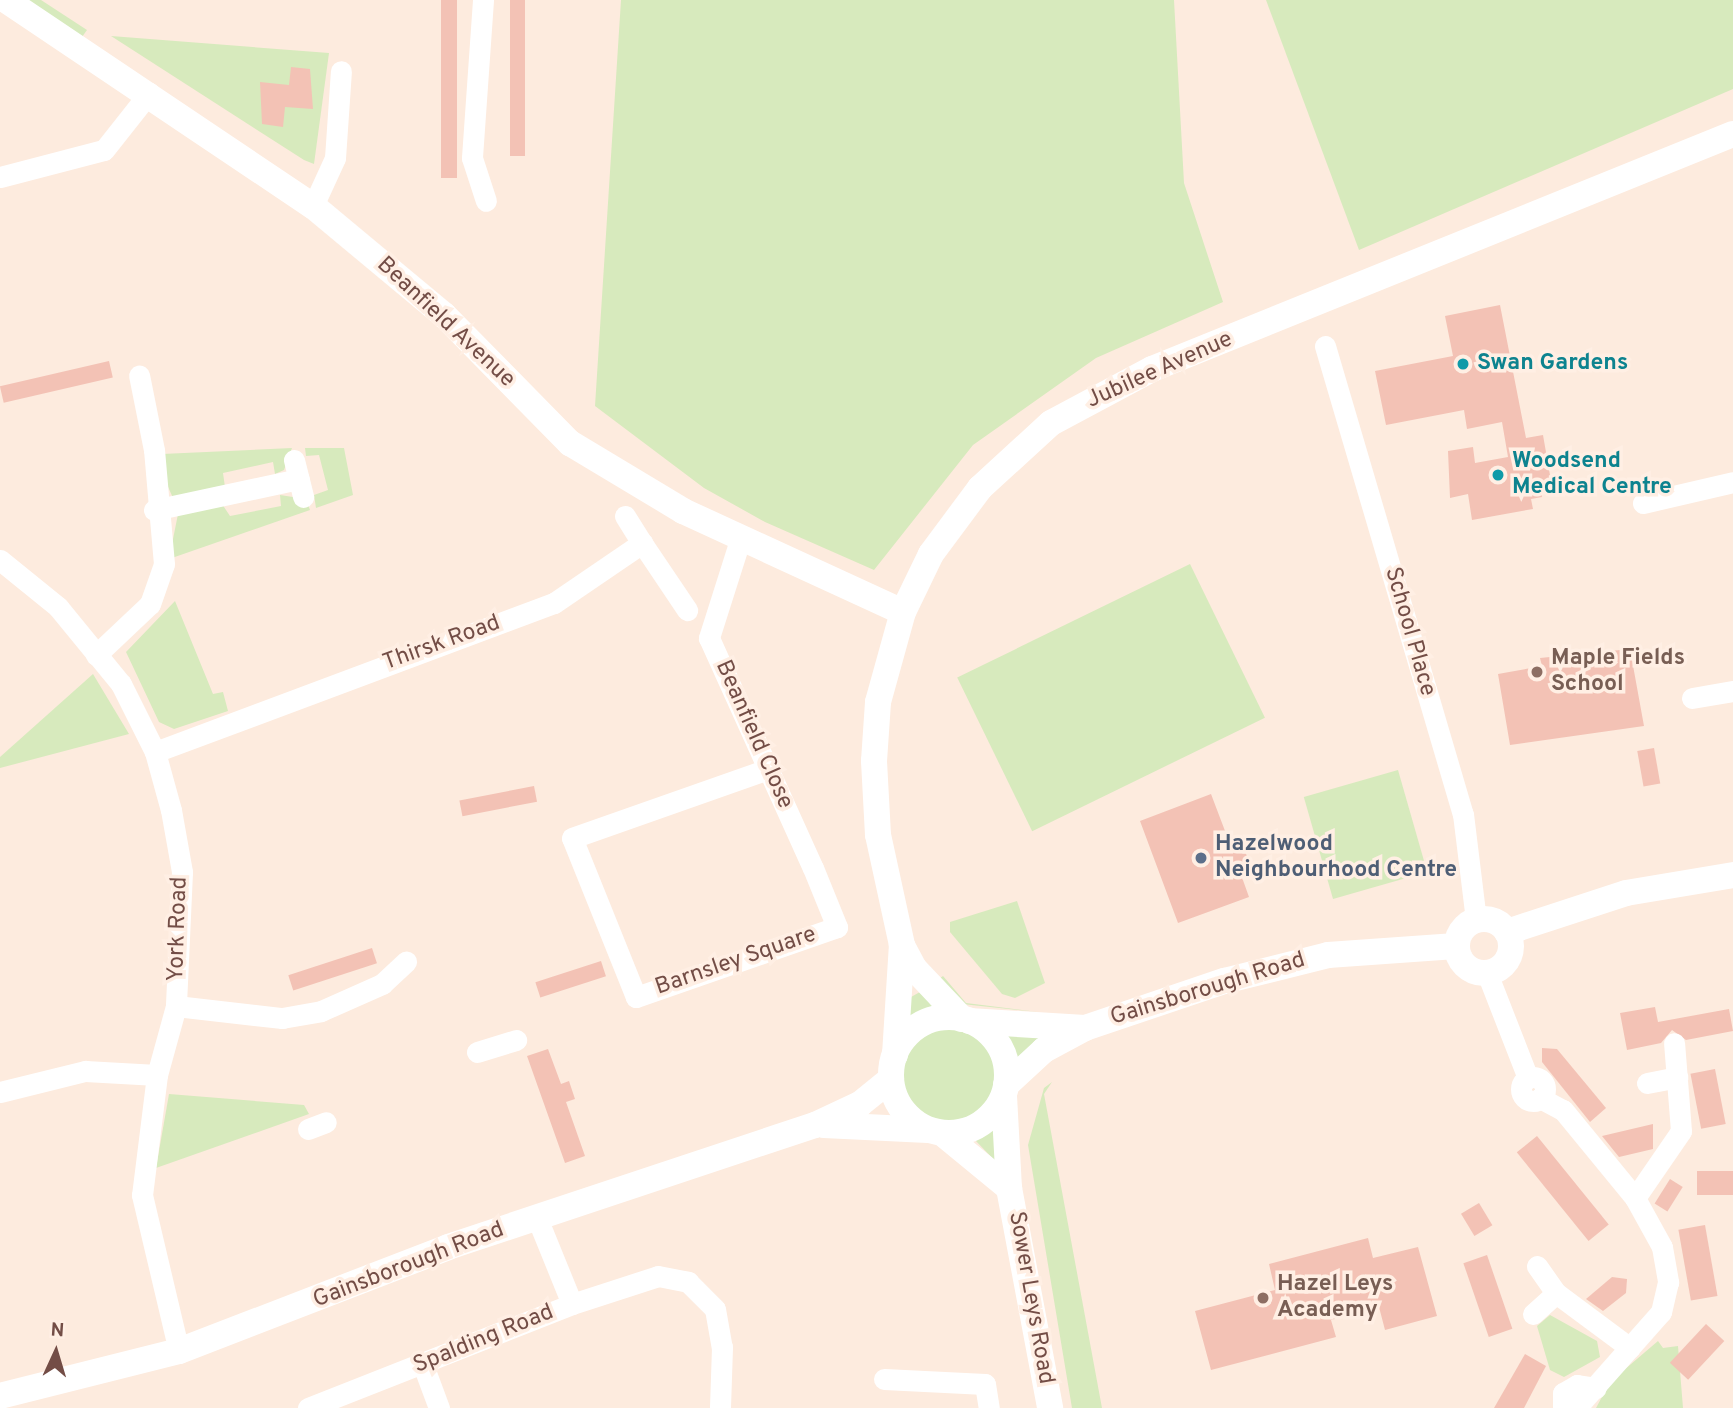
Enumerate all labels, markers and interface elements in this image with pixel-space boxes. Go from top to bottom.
street label: Beanfield Avenue [370,252,520,394]
street label: Jubilee Avenue [1082,326,1238,416]
place label: Swan Gardens [1477,350,1628,378]
marker: Swan Gardens [1455,356,1471,372]
place label: Woodsend Medical Centre [1512,448,1672,502]
marker: Woodsend Medical Centre [1490,467,1506,483]
street label: School Place [1377,564,1441,700]
street label: Thirsk Road [380,610,504,678]
place label: Maple Fields School [1551,645,1685,699]
street label: Beanfield Close [708,656,798,814]
marker: Maple Fields School [1529,664,1545,680]
place label: Hazelwood Neighbourhood Centre [1215,831,1457,885]
marker: Hazelwood Neighbourhood Centre [1193,850,1209,866]
street label: York Road [163,876,195,982]
street label: Barnsley Square [652,922,820,1002]
street label: Gainsborough Road [1107,947,1309,1033]
street label: Sower Leys Road [1001,1209,1059,1387]
street label: Gainsborough Road [310,1217,508,1315]
place label: Hazel Leys Academy [1277,1271,1393,1325]
marker: Hazel Leys Academy [1255,1290,1271,1306]
street label: Spalding Road [410,1299,558,1381]
north arrow [21,1317,91,1387]
text: N [50,1319,65,1343]

